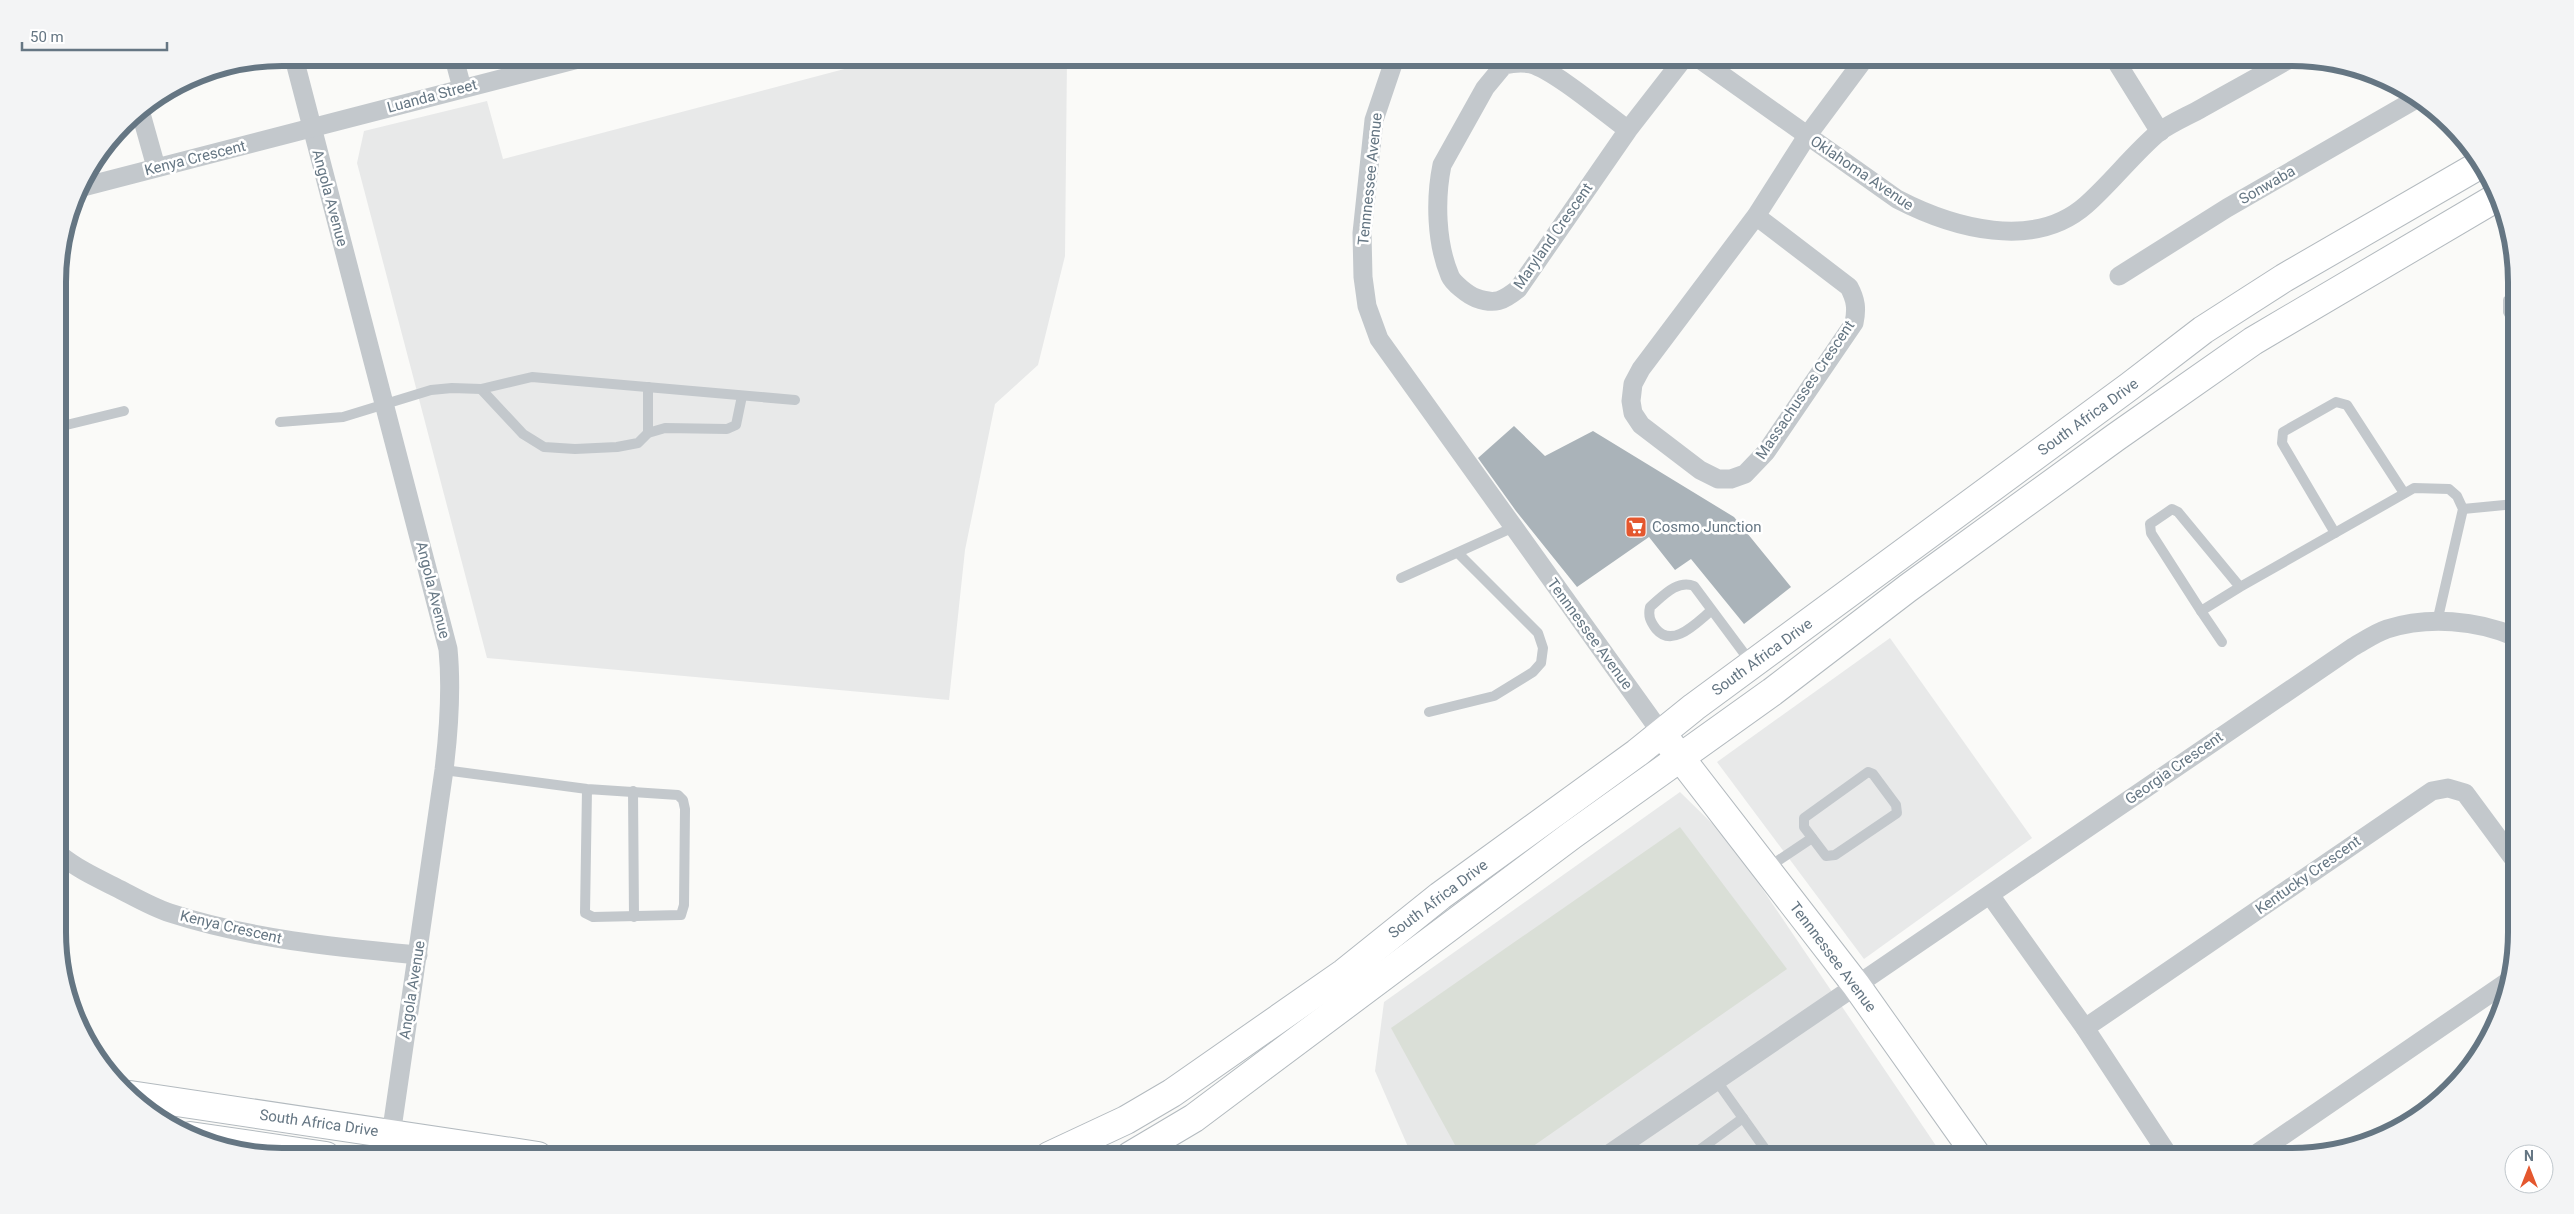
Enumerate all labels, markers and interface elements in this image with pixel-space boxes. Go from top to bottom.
scale bar [22,20,168,52]
text: 50 m [30,28,64,46]
street label: Luanda Street [385,75,479,117]
street label: Tennnessee Avenue [1354,112,1386,246]
street label: Oklahoma Avenue [1807,132,1917,214]
street label: Kenya Crescent [142,137,248,179]
street label: Angola Avenue [308,148,352,248]
street label: Sonwaba [2236,162,2298,208]
street label: Maryland Crescent [1510,179,1596,292]
street label: Massachusses Crescent [1752,317,1858,463]
street label: South Africa Drive [2034,374,2142,459]
supermarket icon: Cosmo Junction [1624,515,1648,539]
place label: Cosmo Junction [1652,518,1762,536]
street label: Angola Avenue [412,539,454,641]
street label: Tennnessee Avenue [1544,575,1636,693]
street label: South Africa Drive [1708,614,1816,699]
street label: Georgia Crescent [2122,728,2226,808]
street label: Kentucky Crescent [2252,832,2364,918]
street label: South Africa Drive [1385,856,1491,942]
street label: Tennnessee Avenue [1786,898,1880,1016]
street label: Kenya Crescent [178,907,284,947]
street label: Angola Avenue [395,939,429,1041]
street label: South Africa Drive [258,1106,380,1140]
north arrow [2504,1144,2554,1194]
text: N [2524,1148,2534,1164]

